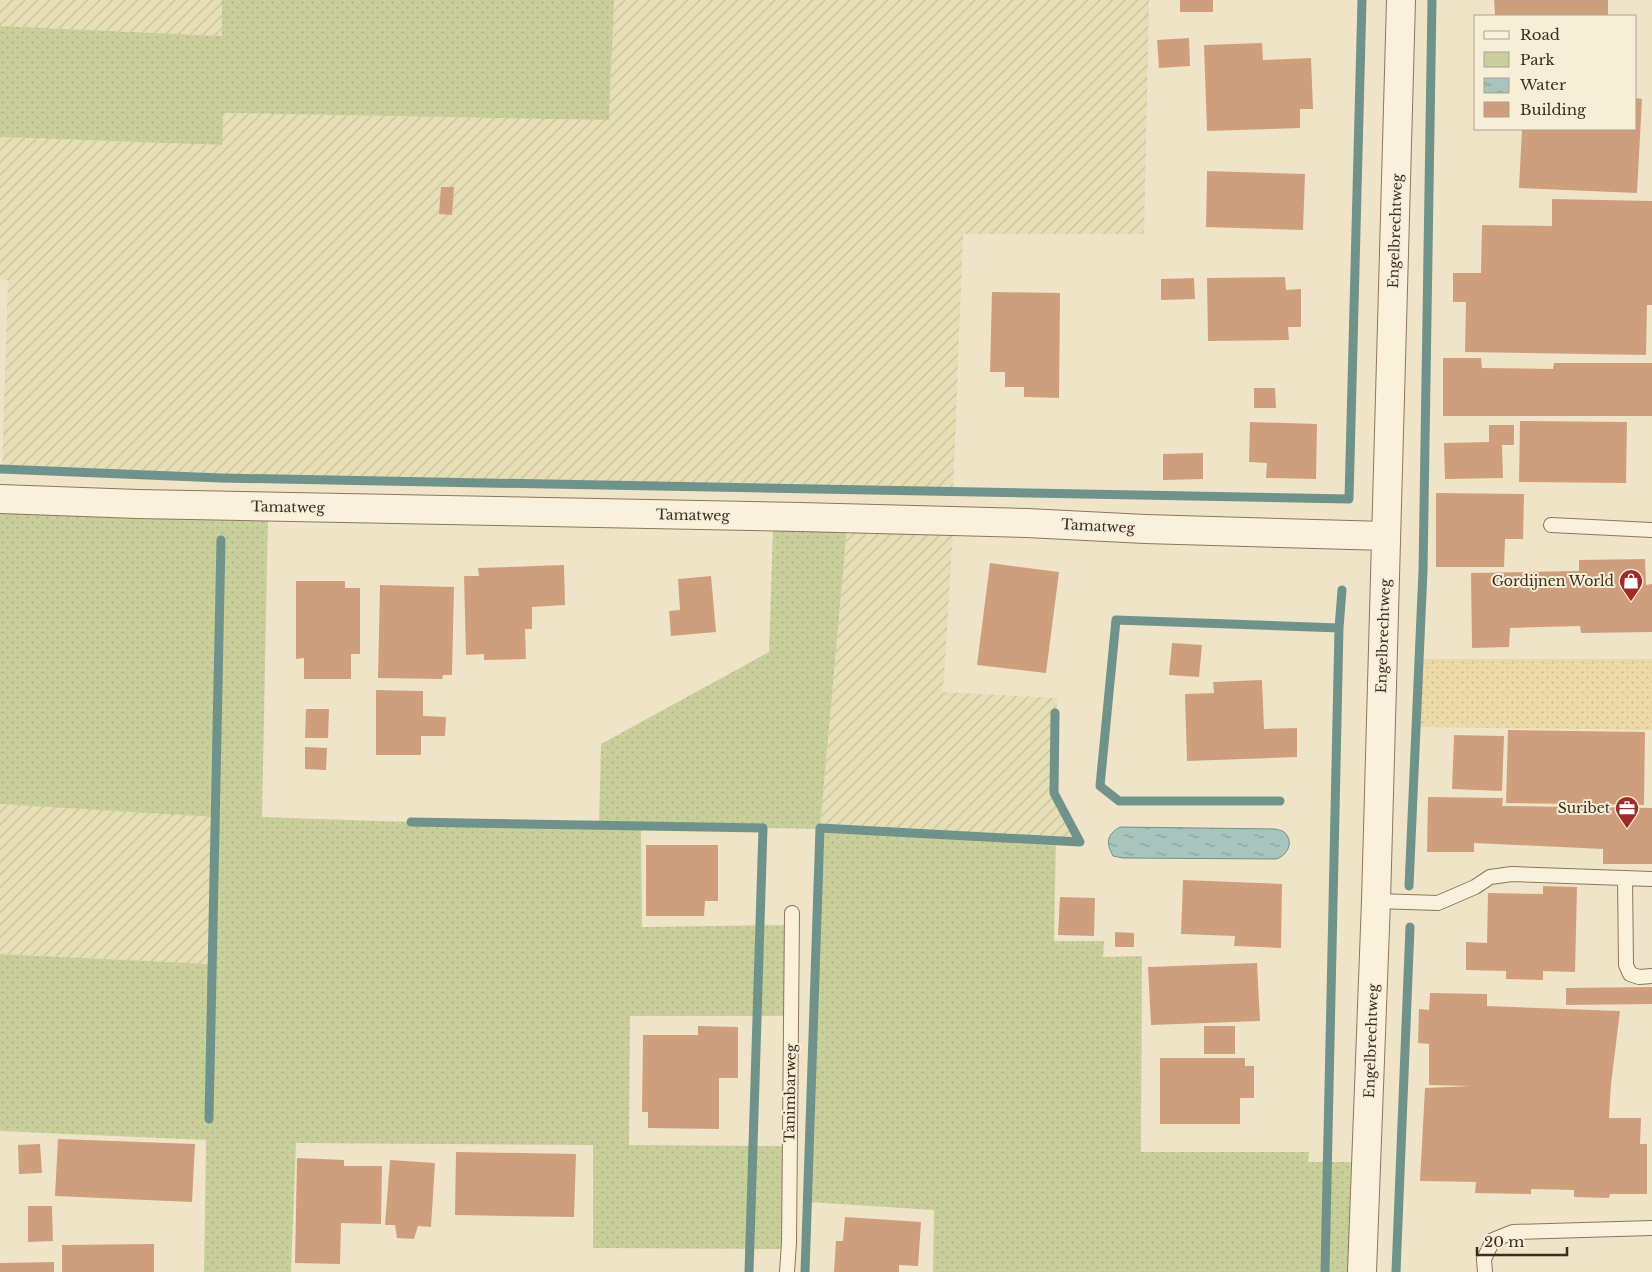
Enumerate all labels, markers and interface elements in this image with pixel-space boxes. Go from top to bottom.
legend [1474,15,1637,130]
text: Road [1520,25,1560,44]
text: Park [1520,50,1556,69]
text: Water [1519,75,1567,94]
text: Building [1520,100,1587,119]
street label: Engelbrechtweg [1384,173,1406,289]
street label: Tamatweg [251,497,326,517]
street label: Tamatweg [656,505,731,525]
street label: Tamatweg [1061,515,1136,537]
shop icon: Gordijnen World [1618,568,1644,602]
place label: Gordijnen World [1492,572,1615,590]
street label: Engelbrechtweg [1372,578,1394,694]
office icon: Suribet [1614,795,1640,829]
place label: Suribet [1558,799,1611,817]
street label: Engelbrechtweg [1360,983,1382,1099]
street label: Tanimbarweg [780,1043,800,1142]
scale bar [1477,1224,1567,1256]
text: 20 m [1484,1232,1524,1251]

